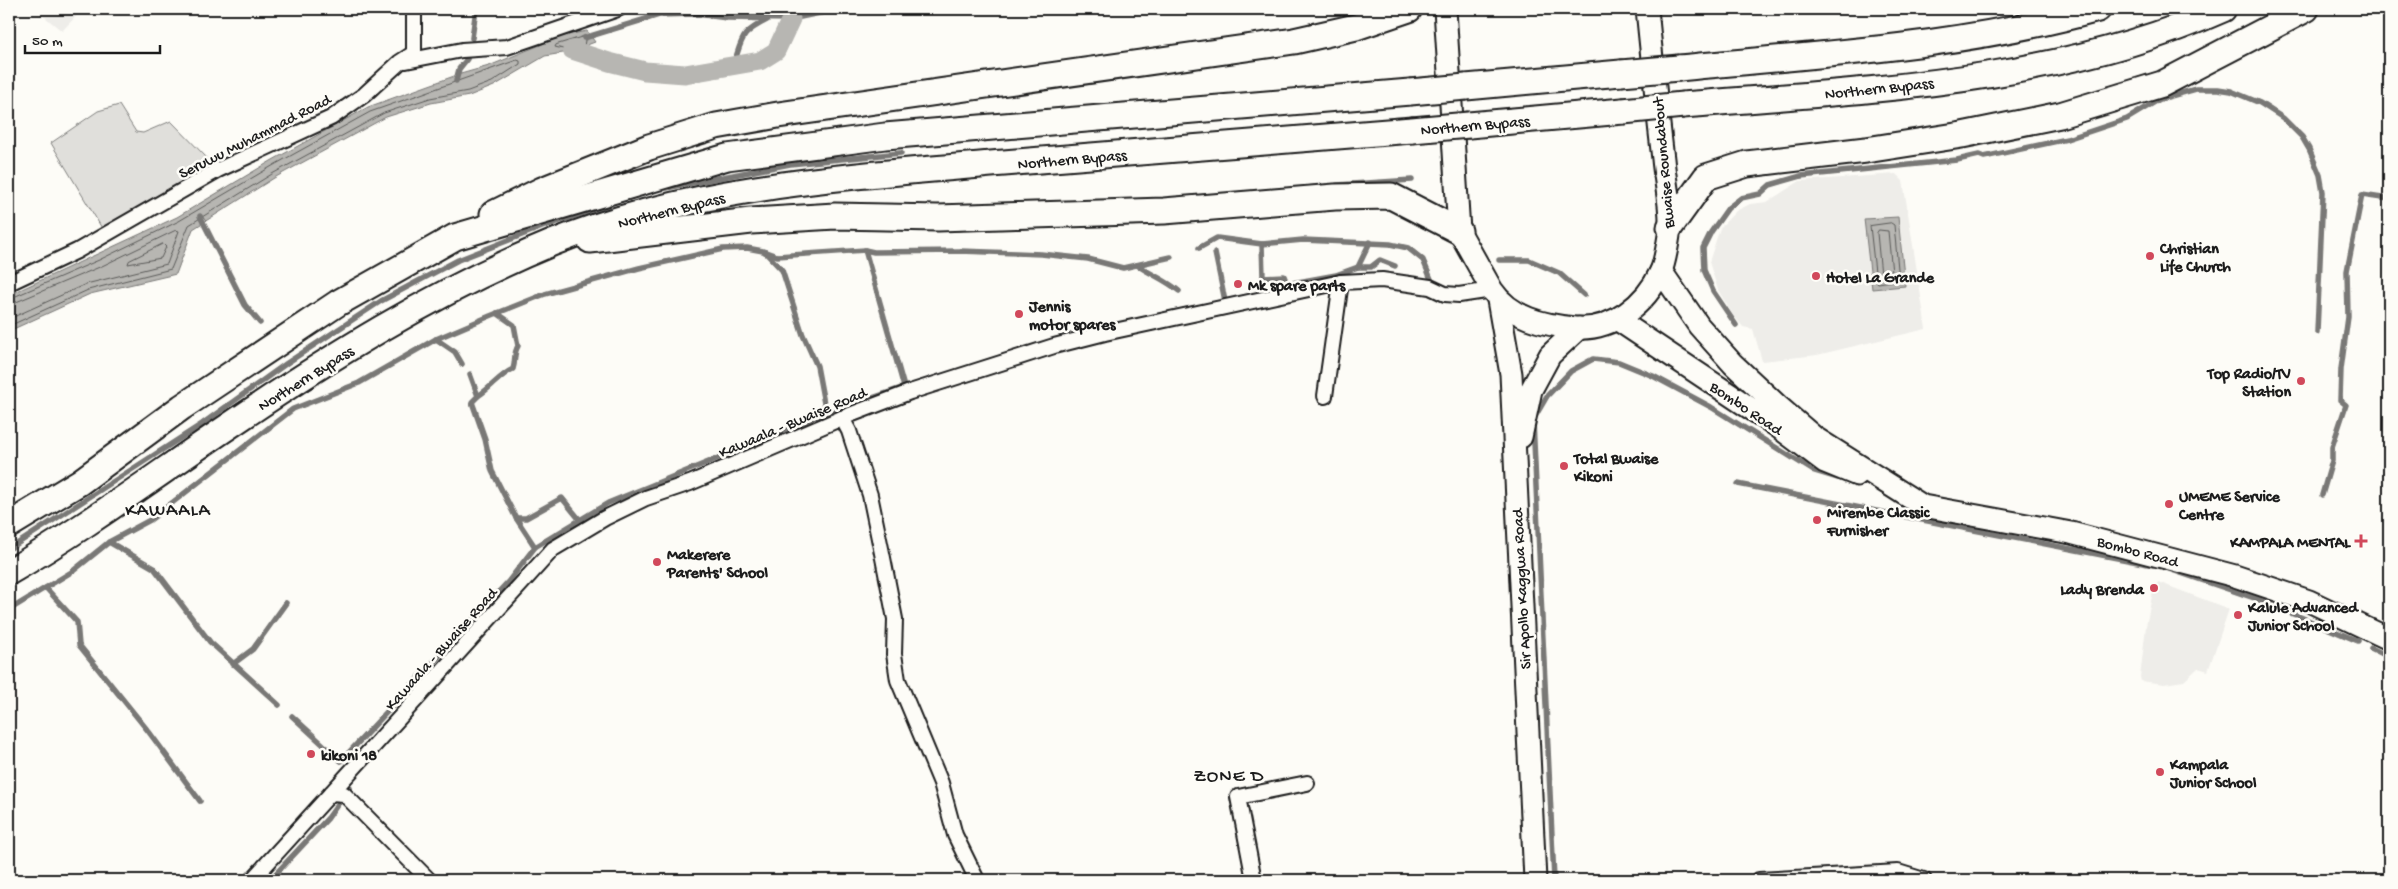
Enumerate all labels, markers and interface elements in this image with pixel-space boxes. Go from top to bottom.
scale bar [25,22,160,54]
text: 50 m [32,33,63,51]
street label: Northern Bypass [1824,75,1936,106]
street label: Seruwu Muhammad Road [176,91,336,185]
street label: Bwaise Roundabout [1650,95,1681,230]
street label: Northern Bypass [1420,113,1532,142]
street label: Northern Bypass [1017,147,1129,176]
street label: Northern Bypass [616,190,728,235]
place label: Christian Life Church [2159,241,2231,278]
marker: Christian Life Church [2144,250,2156,262]
marker: Hotel La Grande [1810,270,1822,282]
place label: Hotel La Grande [1826,270,1935,289]
marker: Mk spare parts [1232,278,1244,290]
place label: Mk spare parts [1248,278,1346,297]
place label: Jennis motor spares [1028,299,1117,336]
marker: Jennis motor spares [1013,308,1025,320]
street label: Northern Bypass [255,342,359,417]
place label: Top Radio/TV Station [2206,366,2291,403]
marker: Top Radio/TV Station [2295,375,2307,387]
street label: Bombo Road [1704,378,1786,442]
street label: Kawaala - Bwaise Road [717,384,872,464]
place label: Total Bwaise Kikoni [1572,451,1659,488]
marker: Total Bwaise Kikoni [1558,460,1570,472]
place label: UMEME Service Centre [2178,489,2280,526]
marker: UMEME Service Centre [2163,498,2175,510]
district label: KAWAALA [125,500,211,523]
place label: Mirembe Classic Furnisher [1826,505,1931,542]
street label: Sir Apollo Kaggwa Road [1510,506,1537,670]
marker: Mirembe Classic Furnisher [1811,514,1823,526]
street label: Bombo Road [2093,533,2181,574]
marker: KAMPALA MENTAL [2354,534,2368,548]
place label: KAMPALA MENTAL [2229,535,2351,554]
place label: Makerere Parents' School [666,547,769,584]
marker: Makerere Parents' School [651,556,663,568]
place label: Lady Brenda [2060,582,2145,601]
marker: Lady Brenda [2148,582,2160,594]
street label: Kawaala - Bwaise Road [382,584,504,716]
place label: Kalule Advanced Junior School [2247,600,2359,637]
marker: Kalule Advanced Junior School [2232,609,2244,621]
marker: kikoni 18 [305,748,317,760]
place label: kikoni 18 [321,748,377,767]
place label: Kampala Junior School [2169,757,2257,794]
district label: ZONE D [1194,766,1264,789]
marker: Kampala Junior School [2154,766,2166,778]

